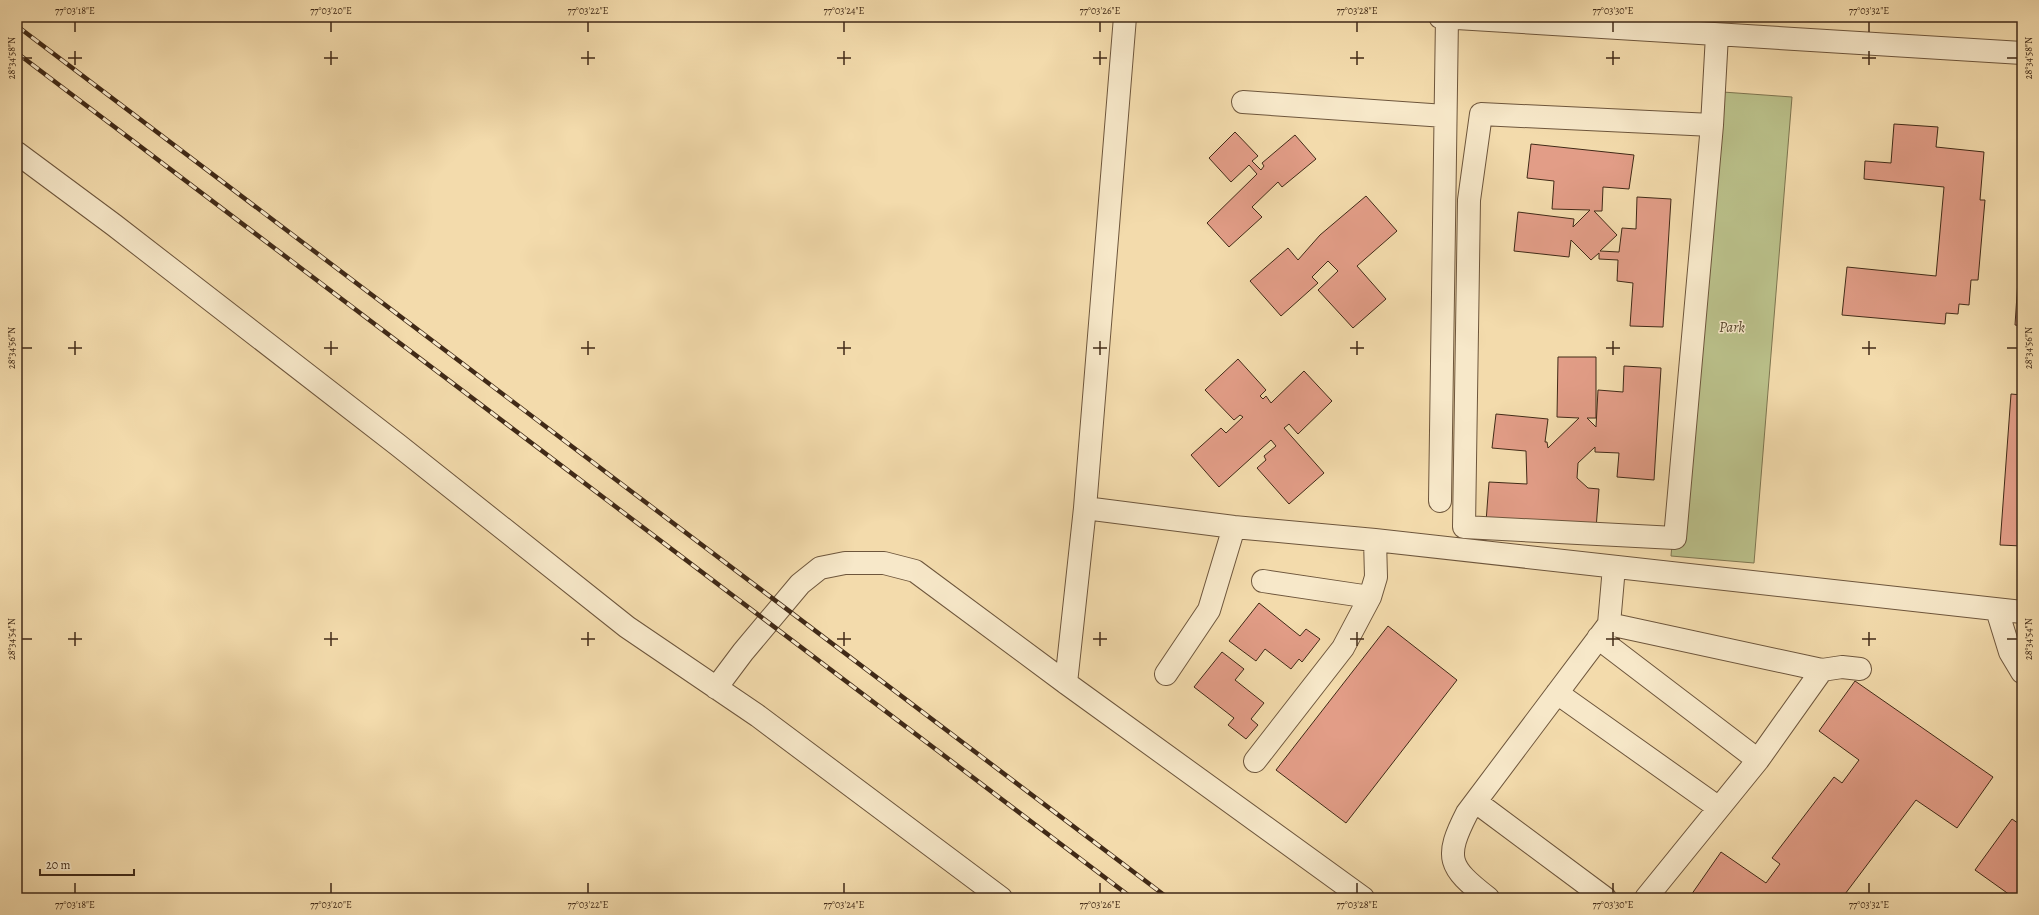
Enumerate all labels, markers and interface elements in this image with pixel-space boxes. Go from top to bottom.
text: 77°03'18"E [55,4,95,17]
text: 77°03'20"E [310,4,352,17]
text: 77°03'22"E [567,4,609,17]
text: 77°03'24"E [824,4,865,17]
text: 77°03'26"E [1080,4,1121,17]
text: 77°03'28"E [1336,4,1378,17]
text: 77°03'30"E [1592,4,1634,17]
text: 77°03'32"E [1849,4,1889,17]
text: 28°34'58"N [5,37,18,79]
text: 28°34'58"N [2022,37,2035,79]
park label: Park [1719,317,1745,337]
text: 28°34'56"N [5,327,18,369]
text: 28°34'56"N [2022,327,2035,369]
text: 28°34'54"N [5,618,18,660]
text: 28°34'54"N [2022,618,2035,660]
scale bar [40,851,134,877]
text: 20 m [46,857,70,873]
text: 77°03'18"E [55,898,95,911]
text: 77°03'20"E [310,898,352,911]
text: 77°03'22"E [567,898,609,911]
text: 77°03'24"E [824,898,865,911]
text: 77°03'26"E [1080,898,1121,911]
text: 77°03'28"E [1336,898,1378,911]
text: 77°03'30"E [1592,898,1634,911]
text: 77°03'32"E [1849,898,1889,911]

